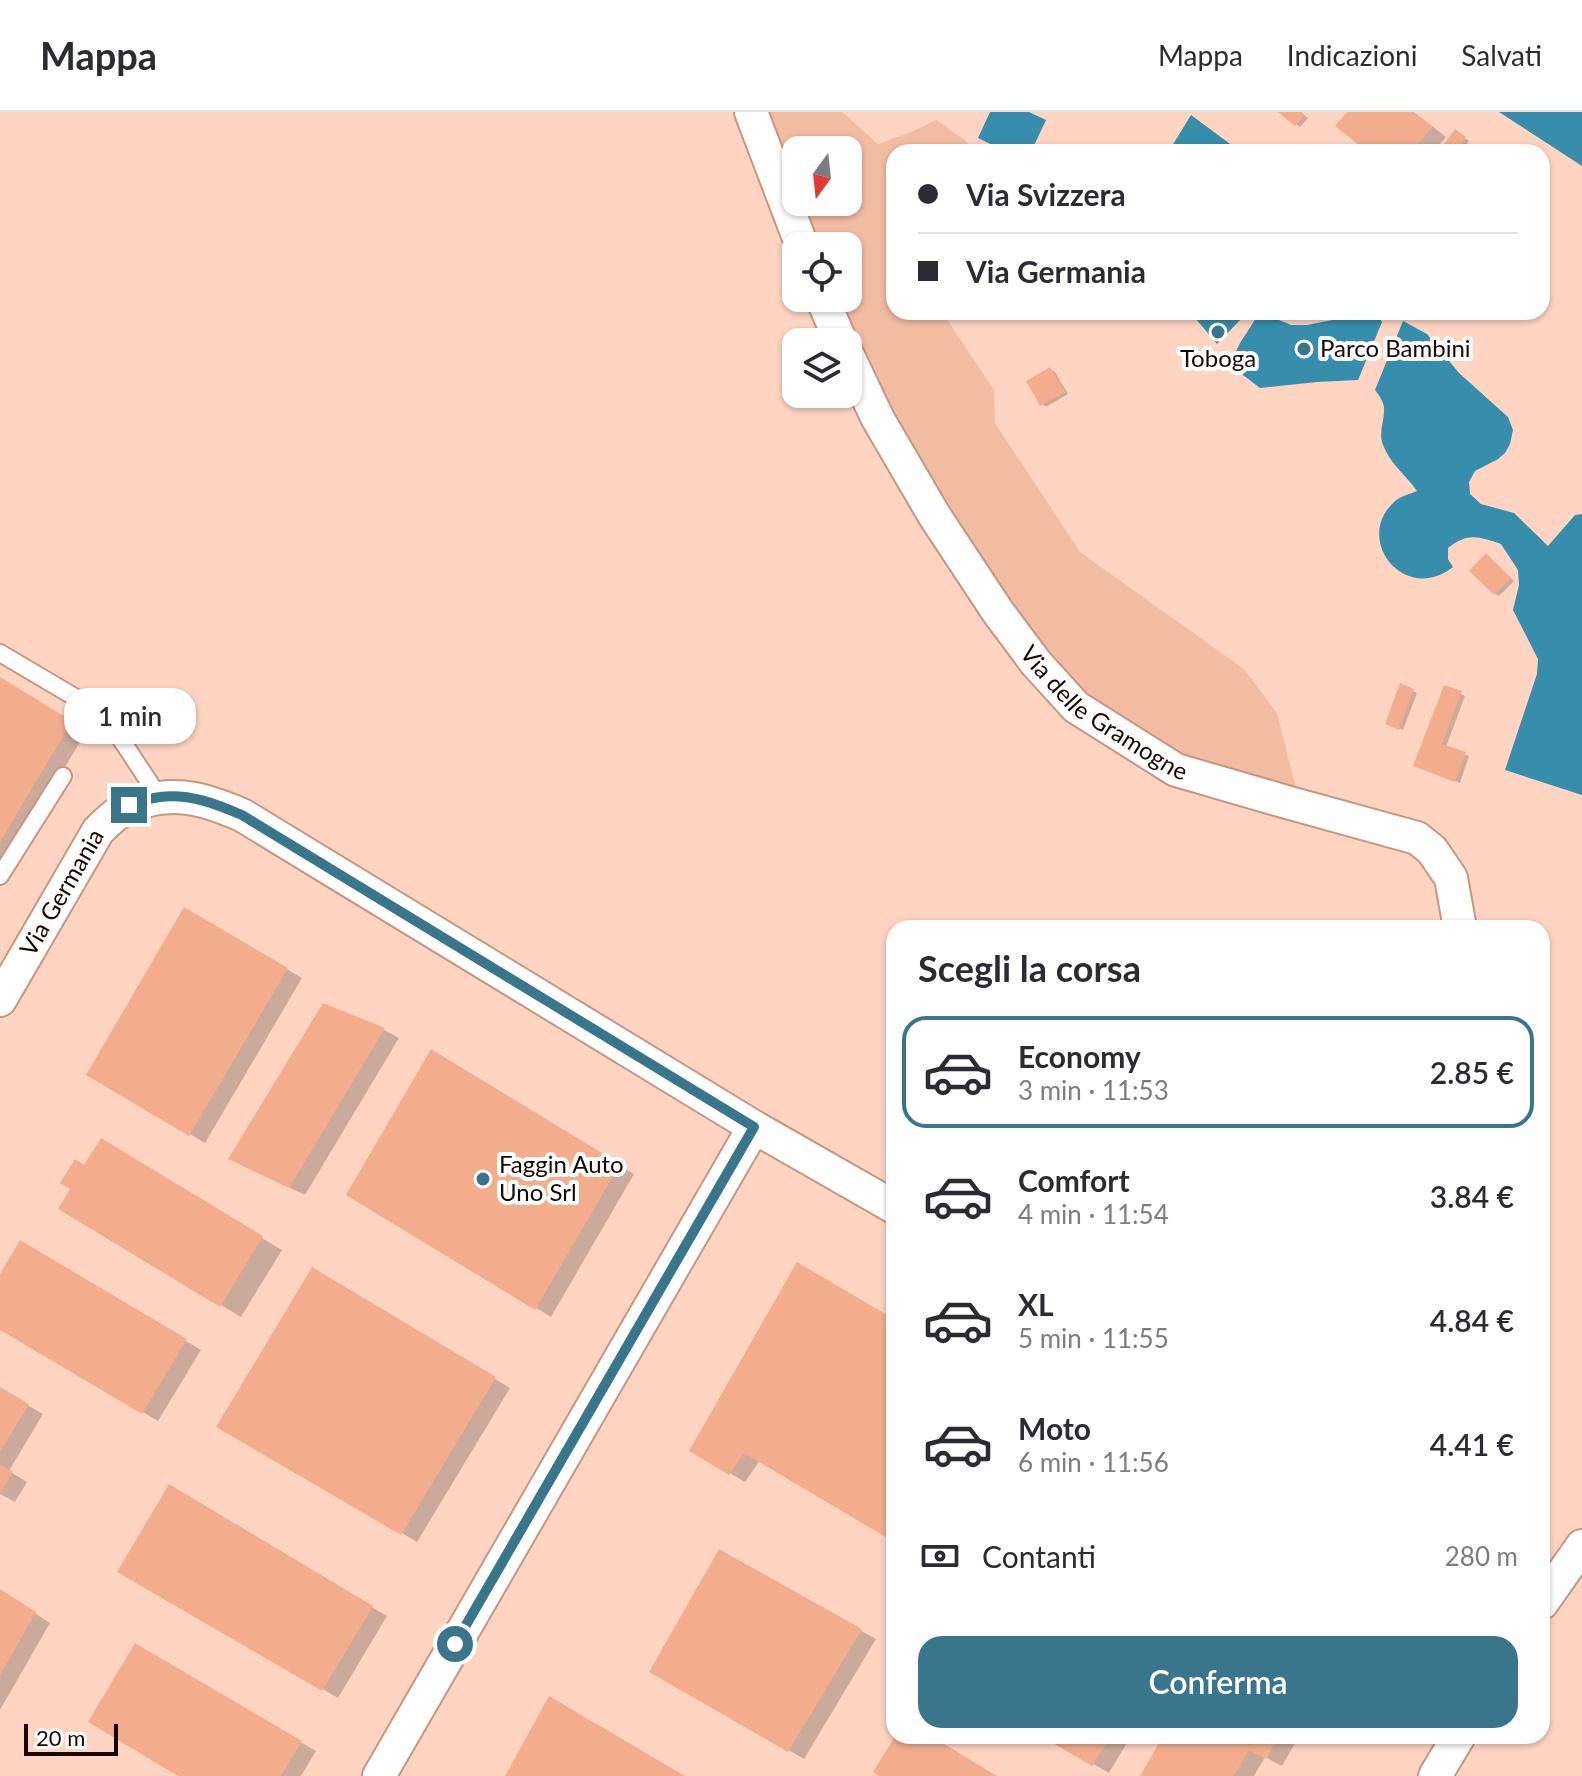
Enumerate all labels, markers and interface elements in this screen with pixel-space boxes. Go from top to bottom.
text: Mappa [40,32,157,78]
text: Mappa [1158,38,1243,72]
text: Indicazioni [1287,38,1417,72]
text: Salvati [1461,38,1542,72]
north arrow [782,136,862,216]
map controls [782,136,862,408]
text: Via Svizzera [966,176,1126,212]
button: locate [782,232,862,312]
text: Via Germania [966,253,1146,289]
marker: Toboga [1209,323,1227,341]
button: layers [782,328,862,408]
place label: Parco Bambini [1320,333,1471,362]
marker: Parco Bambini [1295,340,1313,358]
place label: Toboga [1180,343,1256,372]
street label: Via delle Gramogne [1015,639,1191,785]
callout: 1 min [63,689,195,745]
text: 1 min [98,700,162,732]
route end [111,787,147,823]
street label: Via Germania [13,823,109,961]
text: Scegli la corsa [918,946,1141,990]
icon: car [922,1036,994,1108]
text: Economy [1018,1038,1141,1074]
text: 2.85 € [1430,1054,1514,1090]
text: 3 min · 11:53 [1018,1074,1169,1106]
place label: Faggin Auto Uno Srl [499,1149,624,1206]
icon: car [922,1160,994,1232]
text: Comfort [1018,1162,1130,1198]
marker: Faggin Auto Uno Srl [474,1170,492,1188]
text: 3.84 € [1430,1178,1514,1214]
text: 4 min · 11:54 [1018,1198,1169,1230]
icon: car [922,1284,994,1356]
text: XL [1018,1286,1054,1322]
text: 4.84 € [1430,1302,1514,1338]
text: 5 min · 11:55 [1018,1322,1169,1354]
icon: car [922,1408,994,1480]
text: Moto [1018,1410,1091,1446]
text: 4.41 € [1430,1426,1514,1462]
text: 6 min · 11:56 [1018,1446,1169,1478]
icon: cash [918,1534,962,1578]
text: Contanti [982,1538,1096,1574]
text: 280 m [1445,1540,1518,1572]
route start [437,1626,473,1662]
button: Conferma [918,1636,1518,1728]
scale bar [24,1720,118,1756]
text: 20 m [36,1724,85,1751]

